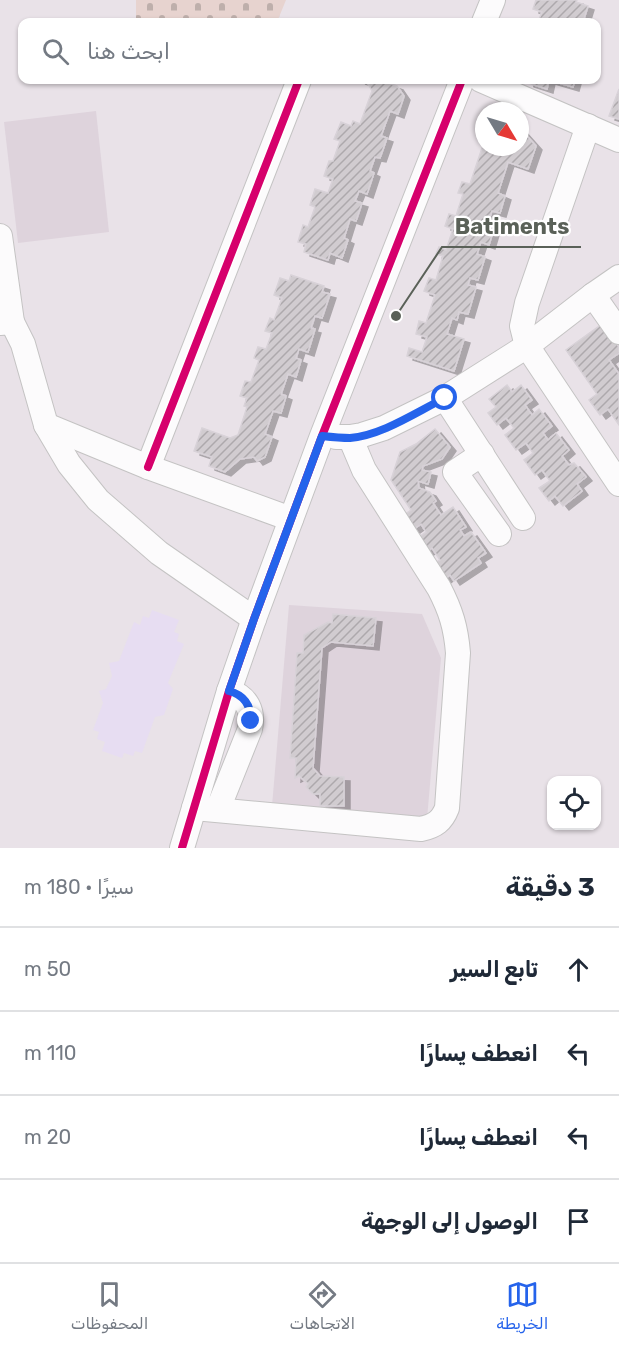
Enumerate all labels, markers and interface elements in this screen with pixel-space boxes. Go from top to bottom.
search box [18,18,601,84]
icon: search [39,35,72,68]
text: ابحث هنا [87,38,170,65]
north arrow [475,102,529,156]
callout: Batiments [442,207,581,247]
text: Batiments [455,213,569,240]
route start [431,384,457,410]
route end [237,707,263,733]
map controls [547,776,601,830]
button: locate [547,776,601,830]
text: 3 دقيقة [506,872,595,903]
text: سيرًا · 180 m [24,875,134,899]
icon: ahead [562,953,595,986]
text: تابع السير [450,956,538,983]
text: 50 m [24,957,71,981]
icon: left [562,1037,595,1070]
text: انعطف يسارًا [419,1040,538,1067]
text: 110 m [24,1041,77,1065]
icon: left [562,1121,595,1154]
text: انعطف يسارًا [419,1124,538,1151]
text: 20 m [24,1125,71,1149]
icon: arrive [562,1205,595,1238]
text: الوصول إلى الوجهة [361,1208,538,1235]
tab: المحفوظات [71,1278,148,1333]
tab: الاتجاهات [290,1278,355,1333]
tab: الخريطة [496,1278,548,1333]

